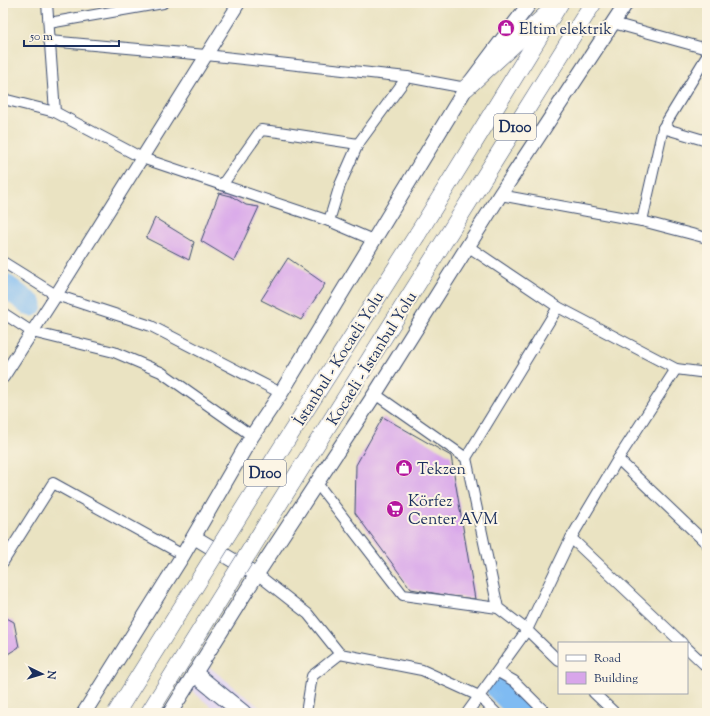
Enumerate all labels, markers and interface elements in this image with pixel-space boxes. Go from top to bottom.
shop icon: Eltim elektrik [496,18,516,38]
place label: Eltim elektrik [519,19,612,42]
scale bar [24,22,119,48]
text: 50 m [29,28,53,46]
road number: D100 [494,114,536,140]
street label: İstanbul - Kocaeli Yolu [290,288,391,431]
street label: Kocaeli - İstanbul Yolu [323,288,424,431]
shop icon: Tekzen [394,458,414,478]
place label: Tekzen [417,459,466,482]
road number: D100 [244,460,286,486]
place label: Körfez Center AVM [408,491,498,532]
supermarket icon: Körfez Center AVM [385,499,405,519]
legend [558,642,688,694]
text: Road [594,650,621,668]
north arrow [22,654,62,694]
text: N [43,669,59,680]
text: Building [594,670,638,688]

